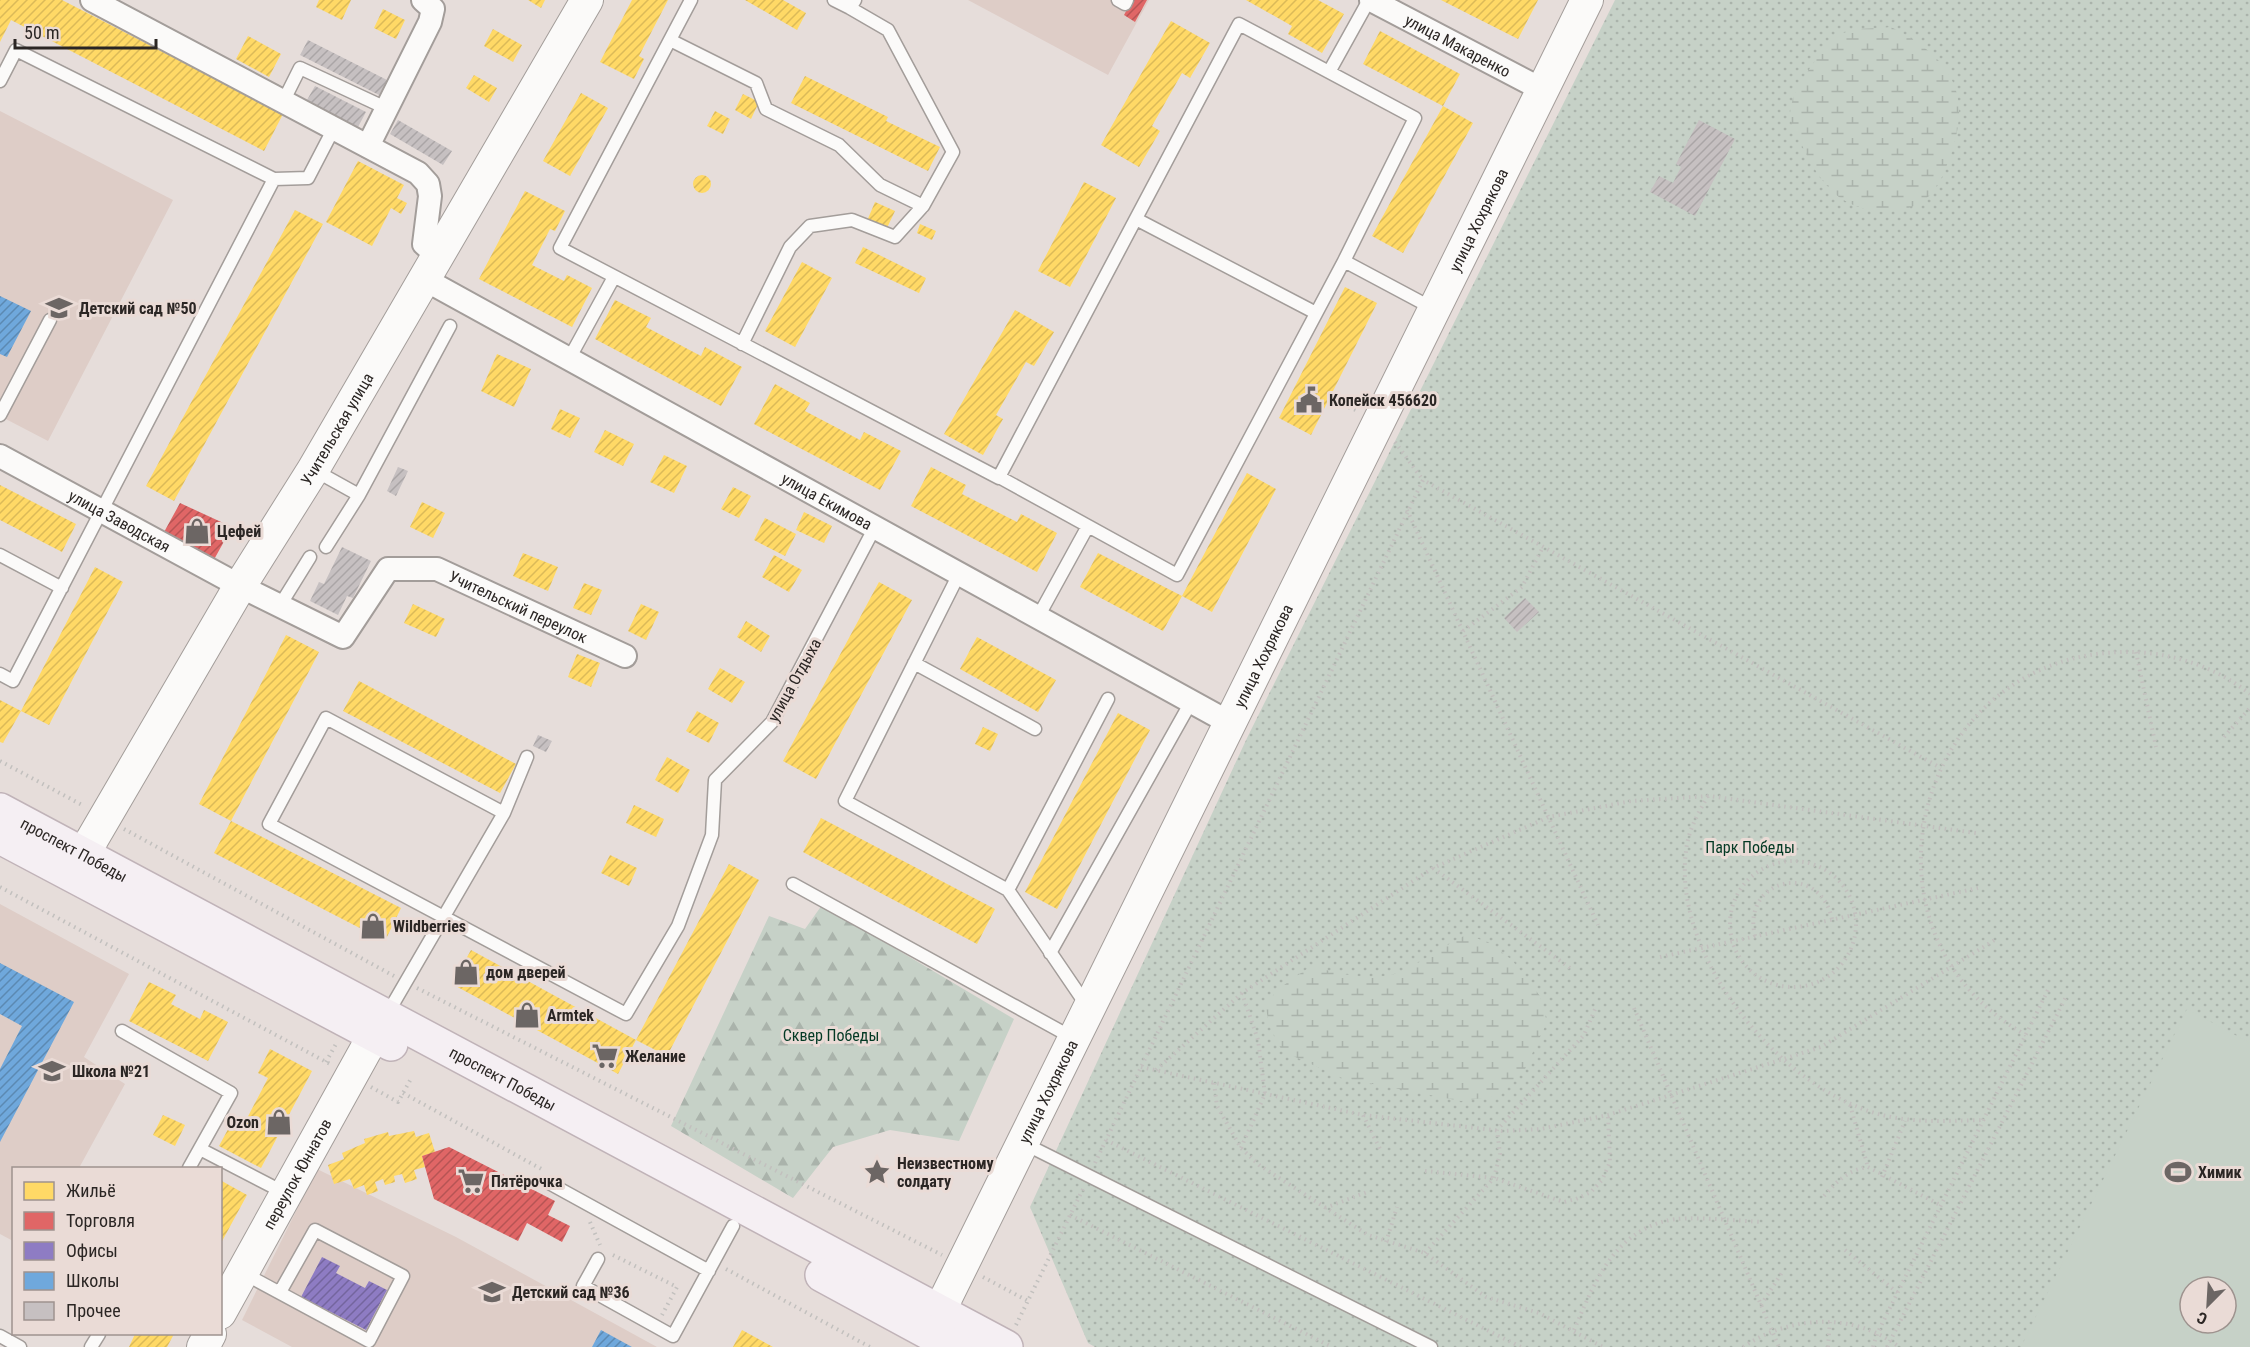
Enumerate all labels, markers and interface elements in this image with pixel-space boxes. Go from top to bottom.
street label: улица Макаренко [1402,10,1514,81]
scale bar [15,12,156,50]
text: 50 m [24,22,59,43]
street label: улица Хохрякова [1445,165,1512,275]
school or university icon: Детский сад №50 [44,293,74,323]
place label: Детский сад №50 [79,299,197,318]
street label: Учительская улица [297,370,377,489]
public building icon: Копейск 456620 [1294,385,1324,415]
place label: Копейск 456620 [1329,391,1437,410]
street label: улица Екимова [778,469,875,534]
street label: улица Заводская [65,486,174,556]
shop icon: Цефей [182,516,212,546]
place label: Цефей [217,522,261,541]
street label: Учительский переулок [446,567,591,647]
street label: улица Хохрякова [1230,601,1297,711]
street label: улица Отдыха [764,635,825,725]
street label: проспект Победы [17,814,130,886]
park label: Парк Победы [1705,838,1795,857]
shop icon: Wildberries [358,911,388,941]
place label: Wildberries [393,917,466,936]
shop icon: дом дверей [451,957,481,987]
place label: дом дверей [486,963,566,982]
shop icon: Armtek [512,1000,542,1030]
place label: Armtek [547,1006,594,1025]
park label: Сквер Победы [783,1026,879,1045]
street label: улица Хохрякова [1015,1037,1082,1146]
supermarket icon: Желание [590,1041,620,1071]
street label: проспект Победы [446,1043,559,1115]
place label: Желание [625,1047,686,1066]
school or university icon: Школа №21 [37,1056,67,1086]
place label: Школа №21 [72,1062,150,1081]
shop icon: Ozon [264,1107,294,1137]
place label: Ozon [226,1113,259,1132]
street label: переулок Юннатов [259,1116,336,1233]
place label: Неизвестному солдату [897,1154,994,1191]
place icon: Неизвестному солдату [862,1157,892,1187]
sports icon: Химик [2163,1157,2193,1187]
place label: Химик [2198,1163,2242,1182]
supermarket icon: Пятёрочка [456,1166,486,1196]
legend [12,1167,222,1335]
place label: Пятёрочка [491,1172,563,1191]
text: Жильё [66,1180,116,1201]
text: Торговля [66,1210,135,1231]
text: Офисы [66,1240,118,1261]
text: Школы [66,1270,119,1291]
north arrow [2178,1275,2238,1335]
school or university icon: Детский сад №36 [477,1277,507,1307]
place label: Детский сад №36 [512,1283,630,1302]
text: Прочее [66,1300,121,1321]
text: С [2194,1308,2210,1329]

